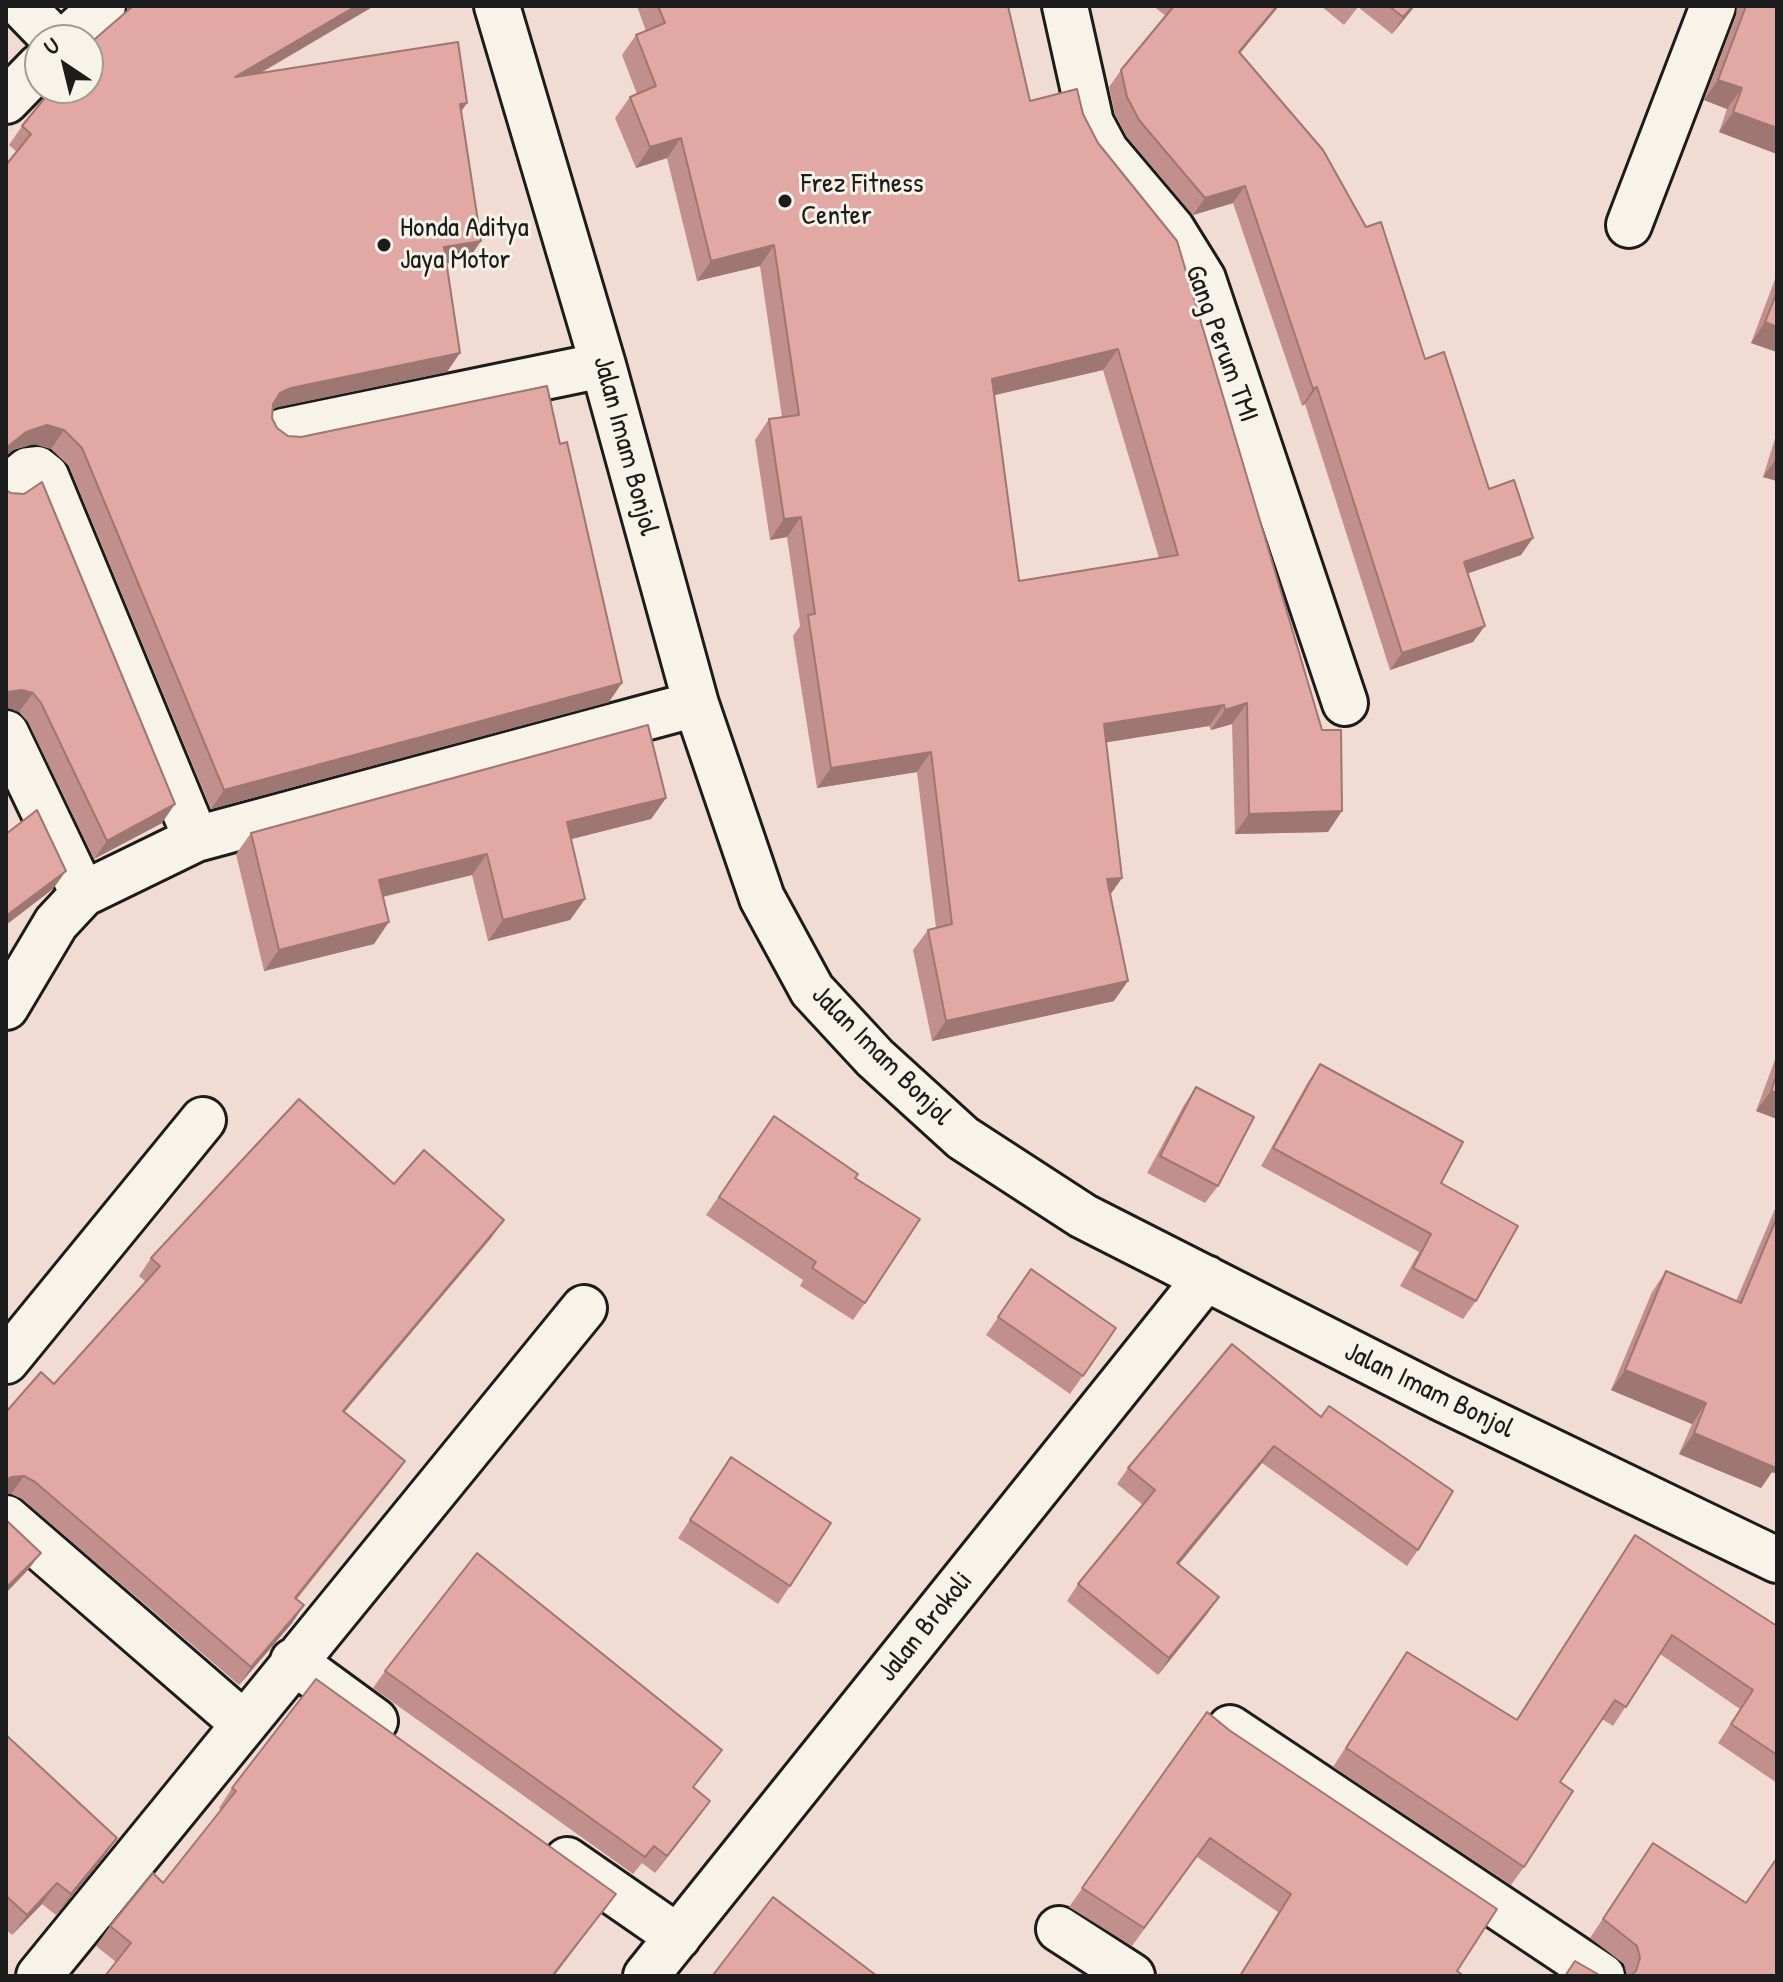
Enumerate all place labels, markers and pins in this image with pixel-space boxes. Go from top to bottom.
place label: Frez Fitness Center [801,168,924,234]
marker: Frez Fitness Center [776,192,794,210]
place label: Honda Aditya Jaya Motor [400,212,529,278]
marker: Honda Aditya Jaya Motor [375,236,393,254]

